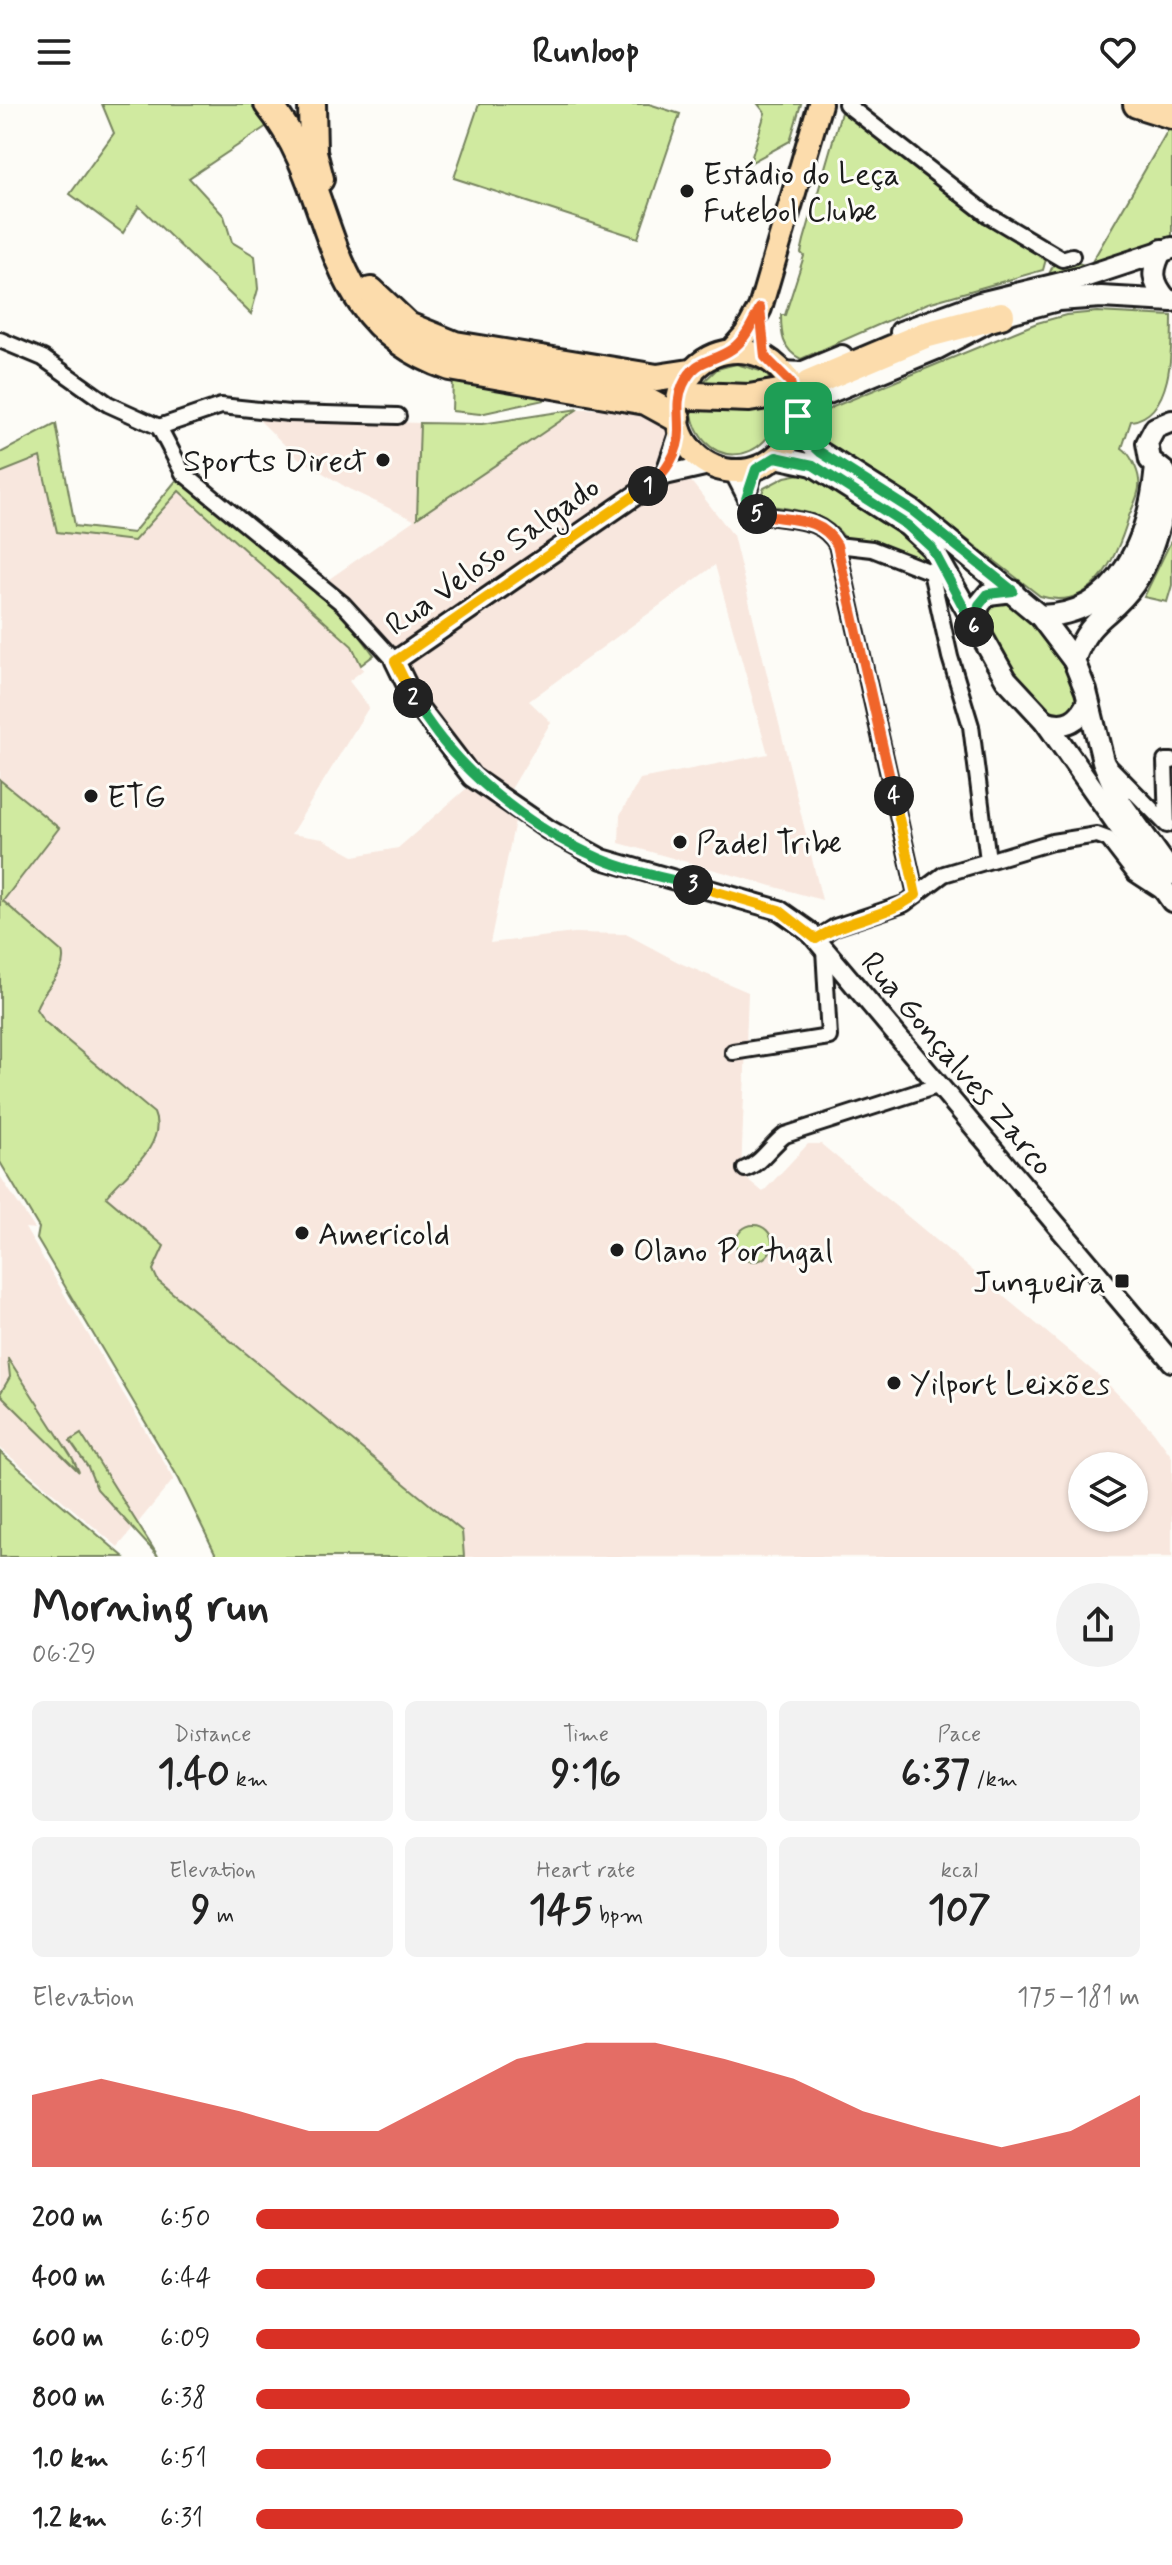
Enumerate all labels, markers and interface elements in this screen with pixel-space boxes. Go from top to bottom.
text: Runloop [532,29,640,76]
icon: menu [32,30,76,74]
icon: heart [1096,30,1140,74]
place label: Estádio do Leça Futebol Clube [703,154,900,233]
marker: Estádio do Leça Futebol Clube [678,182,696,200]
pin [764,382,832,450]
icon: arrive [776,394,820,438]
place label: Sports Direct [183,441,367,483]
marker: Sports Direct [374,451,392,469]
pin: 1 [628,466,668,506]
street label: Rua Veloso Salgado [378,467,610,648]
text: 1 [643,472,653,500]
pin: 5 [737,494,777,534]
text: 5 [750,500,764,528]
pin: 6 [954,607,994,647]
text: 6 [968,613,980,641]
pin: 2 [393,678,433,718]
text: 2 [408,684,418,712]
pin: 4 [874,776,914,816]
place label: ETG [107,777,166,819]
text: 4 [888,782,900,810]
marker: ETG [82,787,100,805]
place label: Padel Tribe [696,823,842,865]
marker: Padel Tribe [671,833,689,851]
pin: 3 [673,865,713,905]
text: 3 [688,871,698,899]
street label: Rua Gonçalves Zarco [850,943,1063,1185]
place label: Americold [318,1214,450,1256]
marker: Americold [293,1224,311,1242]
place label: Olano Portugal [633,1231,833,1273]
marker: Olano Portugal [608,1241,626,1259]
place label: Junqueira [973,1262,1106,1304]
marker: Junqueira [1113,1272,1131,1290]
place label: Yilport Leixões [910,1364,1110,1406]
marker: Yilport Leixões [885,1374,903,1392]
map controls [1068,1452,1148,1532]
button: layers [1068,1452,1148,1532]
text: Morning run [32,1579,269,1637]
button: share [1056,1583,1140,1667]
text: 06:29 [32,1638,96,1672]
text: Distance [174,1721,251,1749]
text: Time [563,1721,609,1749]
text: Pace [937,1721,981,1749]
text: 1.40 [157,1749,230,1801]
text: 9:16 [551,1749,621,1801]
text: 6:37 [901,1749,970,1801]
text: km [230,1766,268,1794]
text: /km [970,1766,1018,1794]
text: Elevation [169,1857,256,1885]
text: Heart rate [537,1857,635,1885]
text: kcal [941,1857,978,1885]
text: 9 [191,1885,211,1937]
text: 145 [529,1885,593,1937]
text: 107 [928,1885,991,1937]
text: m [211,1902,234,1930]
text: bpm [593,1902,643,1930]
text: Elevation [32,1981,134,2015]
text: 175–181 m [1017,1981,1140,2015]
text: 200 m [32,2202,103,2236]
text: 6:50 [160,2202,211,2236]
text: 400 m [32,2262,105,2296]
text: 6:44 [160,2262,211,2296]
text: 600 m [32,2322,104,2356]
text: 6:09 [160,2322,210,2356]
text: 800 m [32,2382,105,2416]
text: 6:38 [160,2382,206,2416]
text: 1.0 km [32,2442,109,2476]
text: 6:51 [160,2442,207,2476]
text: 1.2 km [32,2502,107,2536]
text: 6:31 [160,2502,203,2536]

